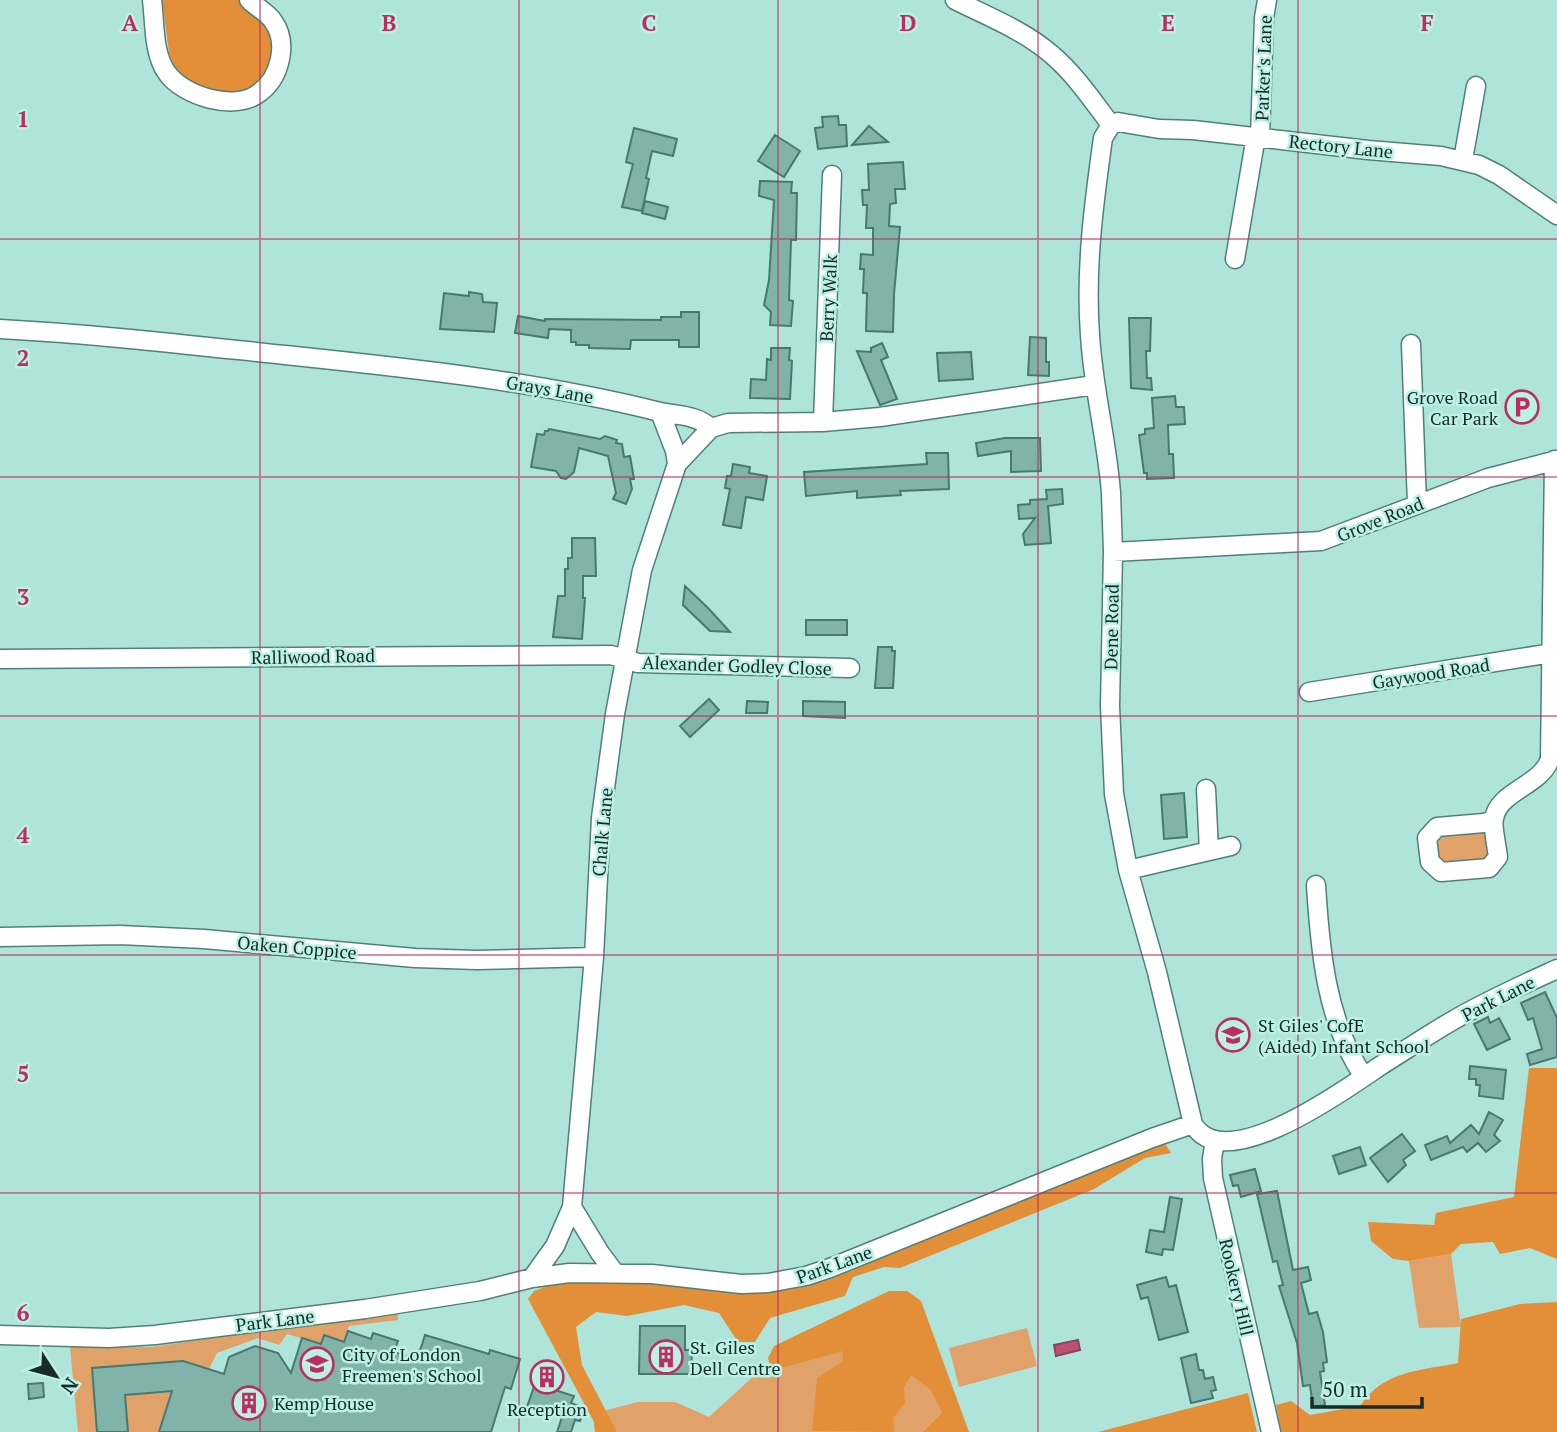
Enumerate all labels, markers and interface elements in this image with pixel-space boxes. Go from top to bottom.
text: A [122,7,139,38]
text: B [382,7,397,38]
text: C [642,7,657,38]
text: D [900,7,917,38]
text: E [1161,7,1175,38]
text: F [1420,7,1434,38]
street label: Parker's Lane [1249,15,1277,121]
text: 1 [17,103,30,134]
street label: Rectory Lane [1288,129,1394,163]
street label: Berry Walk [814,253,842,342]
text: 2 [17,342,30,373]
street label: Grays Lane [504,370,596,408]
place label: Grove Road Car Park [1407,385,1499,430]
parking icon: Grove Road Car Park [1503,388,1541,426]
street label: Grove Road [1333,491,1427,547]
text: 3 [17,581,30,612]
street label: Dene Road [1098,584,1124,670]
street label: Ralliwood Road [251,643,375,669]
street label: Alexander Godley Close [642,650,832,680]
street label: Gaywood Road [1371,652,1491,694]
street label: Chalk Lane [586,787,618,877]
text: 4 [17,819,30,850]
street label: Oaken Coppice [236,930,358,964]
street label: Park Lane [1457,969,1539,1027]
place label: St Giles' CofE (Aided) Infant School [1258,1013,1429,1058]
school or university icon: St Giles' CofE (Aided) Infant School [1214,1016,1252,1054]
text: 5 [17,1058,30,1089]
street label: Rookery Hill [1214,1236,1260,1338]
street label: Park Lane [793,1239,875,1289]
text: 6 [17,1297,30,1328]
street label: Park Lane [234,1303,316,1337]
place label: St. Giles Dell Centre [690,1335,781,1380]
building icon: St. Giles Dell Centre [647,1338,685,1376]
north arrow [21,1341,91,1411]
place label: City of London Freemen's School [342,1342,482,1387]
school or university icon: City of London Freemen's School [298,1345,336,1383]
building icon: Reception [528,1358,566,1396]
scale bar [1312,1366,1422,1410]
text: N [55,1373,85,1400]
text: 50 m [1322,1375,1368,1403]
building icon: Kemp House [230,1384,268,1422]
place label: Kemp House [274,1391,374,1415]
place label: Reception [507,1397,587,1421]

